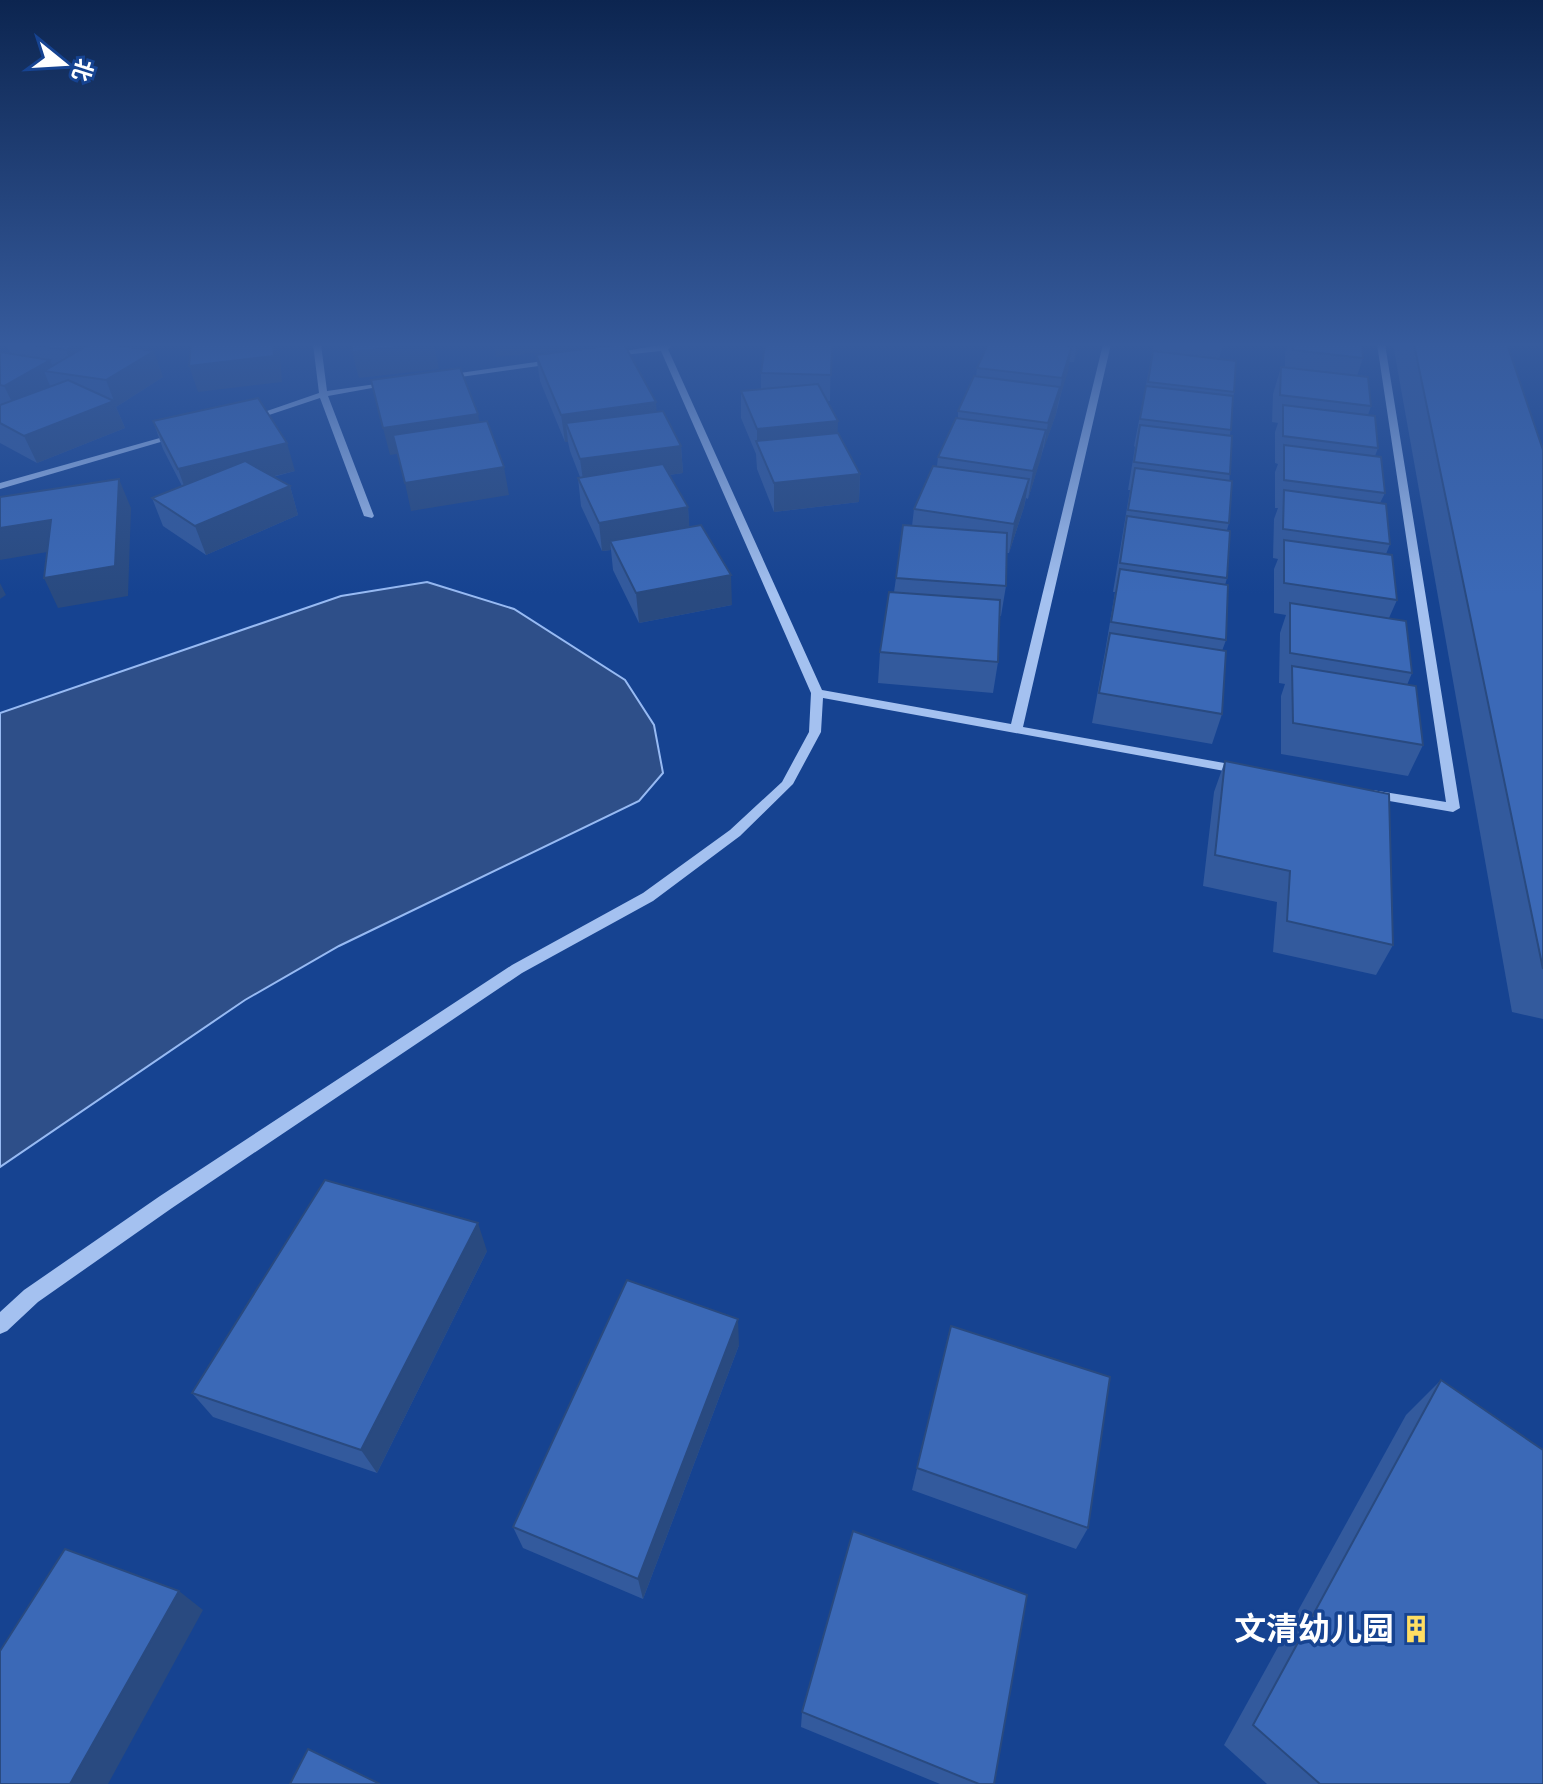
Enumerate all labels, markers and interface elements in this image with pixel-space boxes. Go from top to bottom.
north arrow [24,24,104,104]
text: 北 [64,55,97,84]
place label: 文清幼儿园 [1234,1612,1394,1652]
building icon: 文清幼儿园 [1401,1614,1431,1644]

